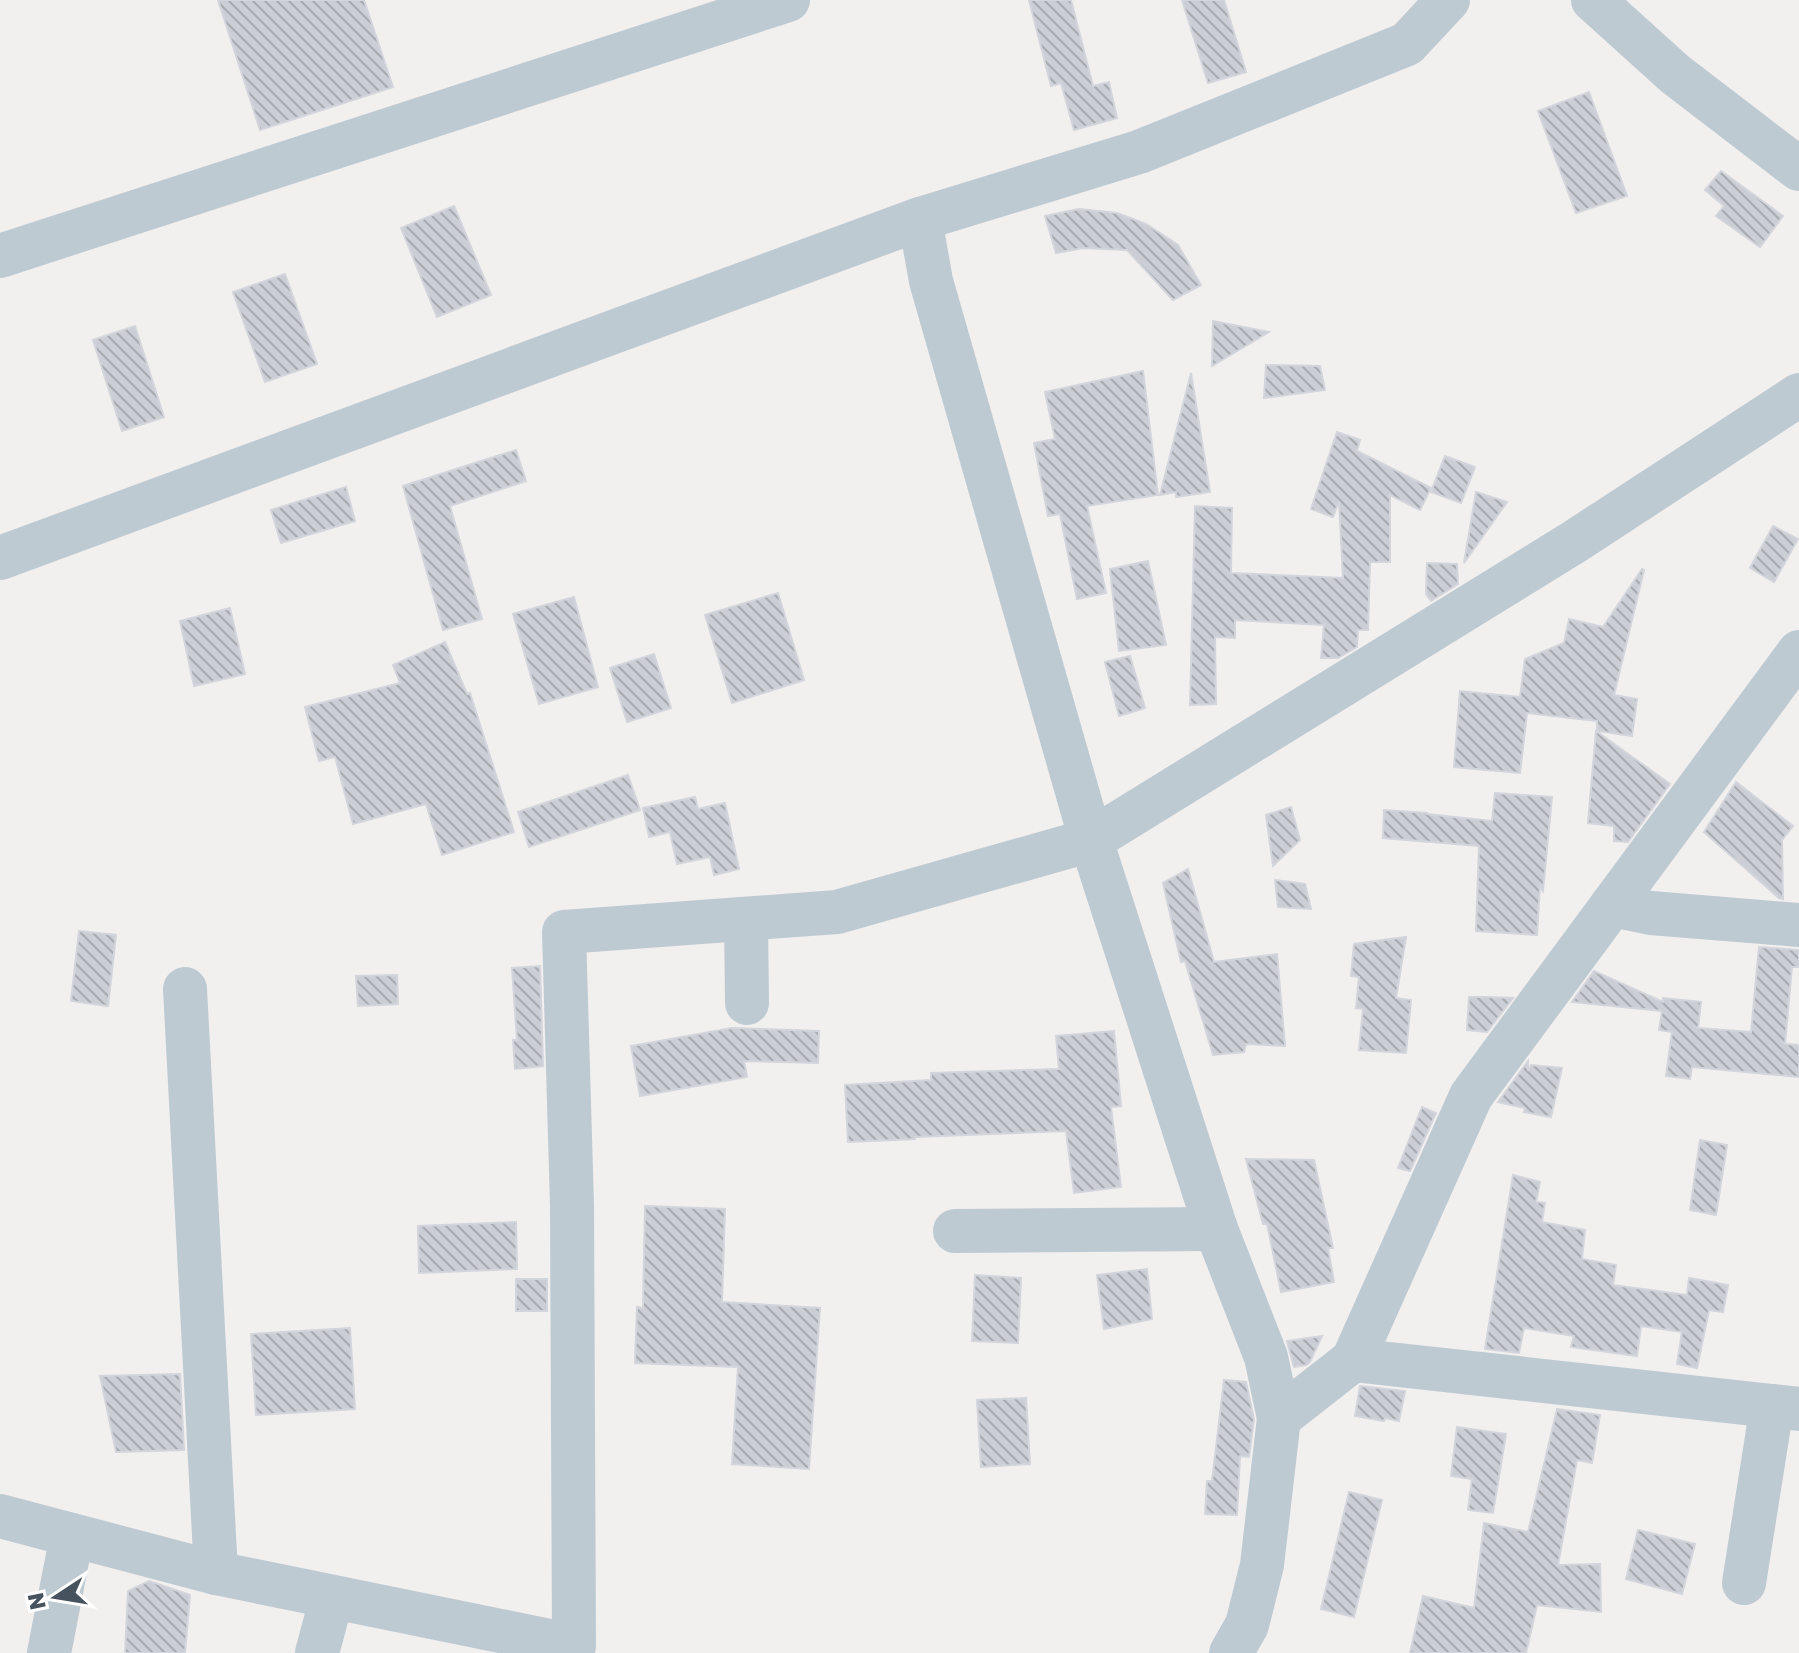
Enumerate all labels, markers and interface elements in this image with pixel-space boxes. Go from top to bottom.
north arrow [16,1557,96,1637]
text: N [21,1590,51,1612]

